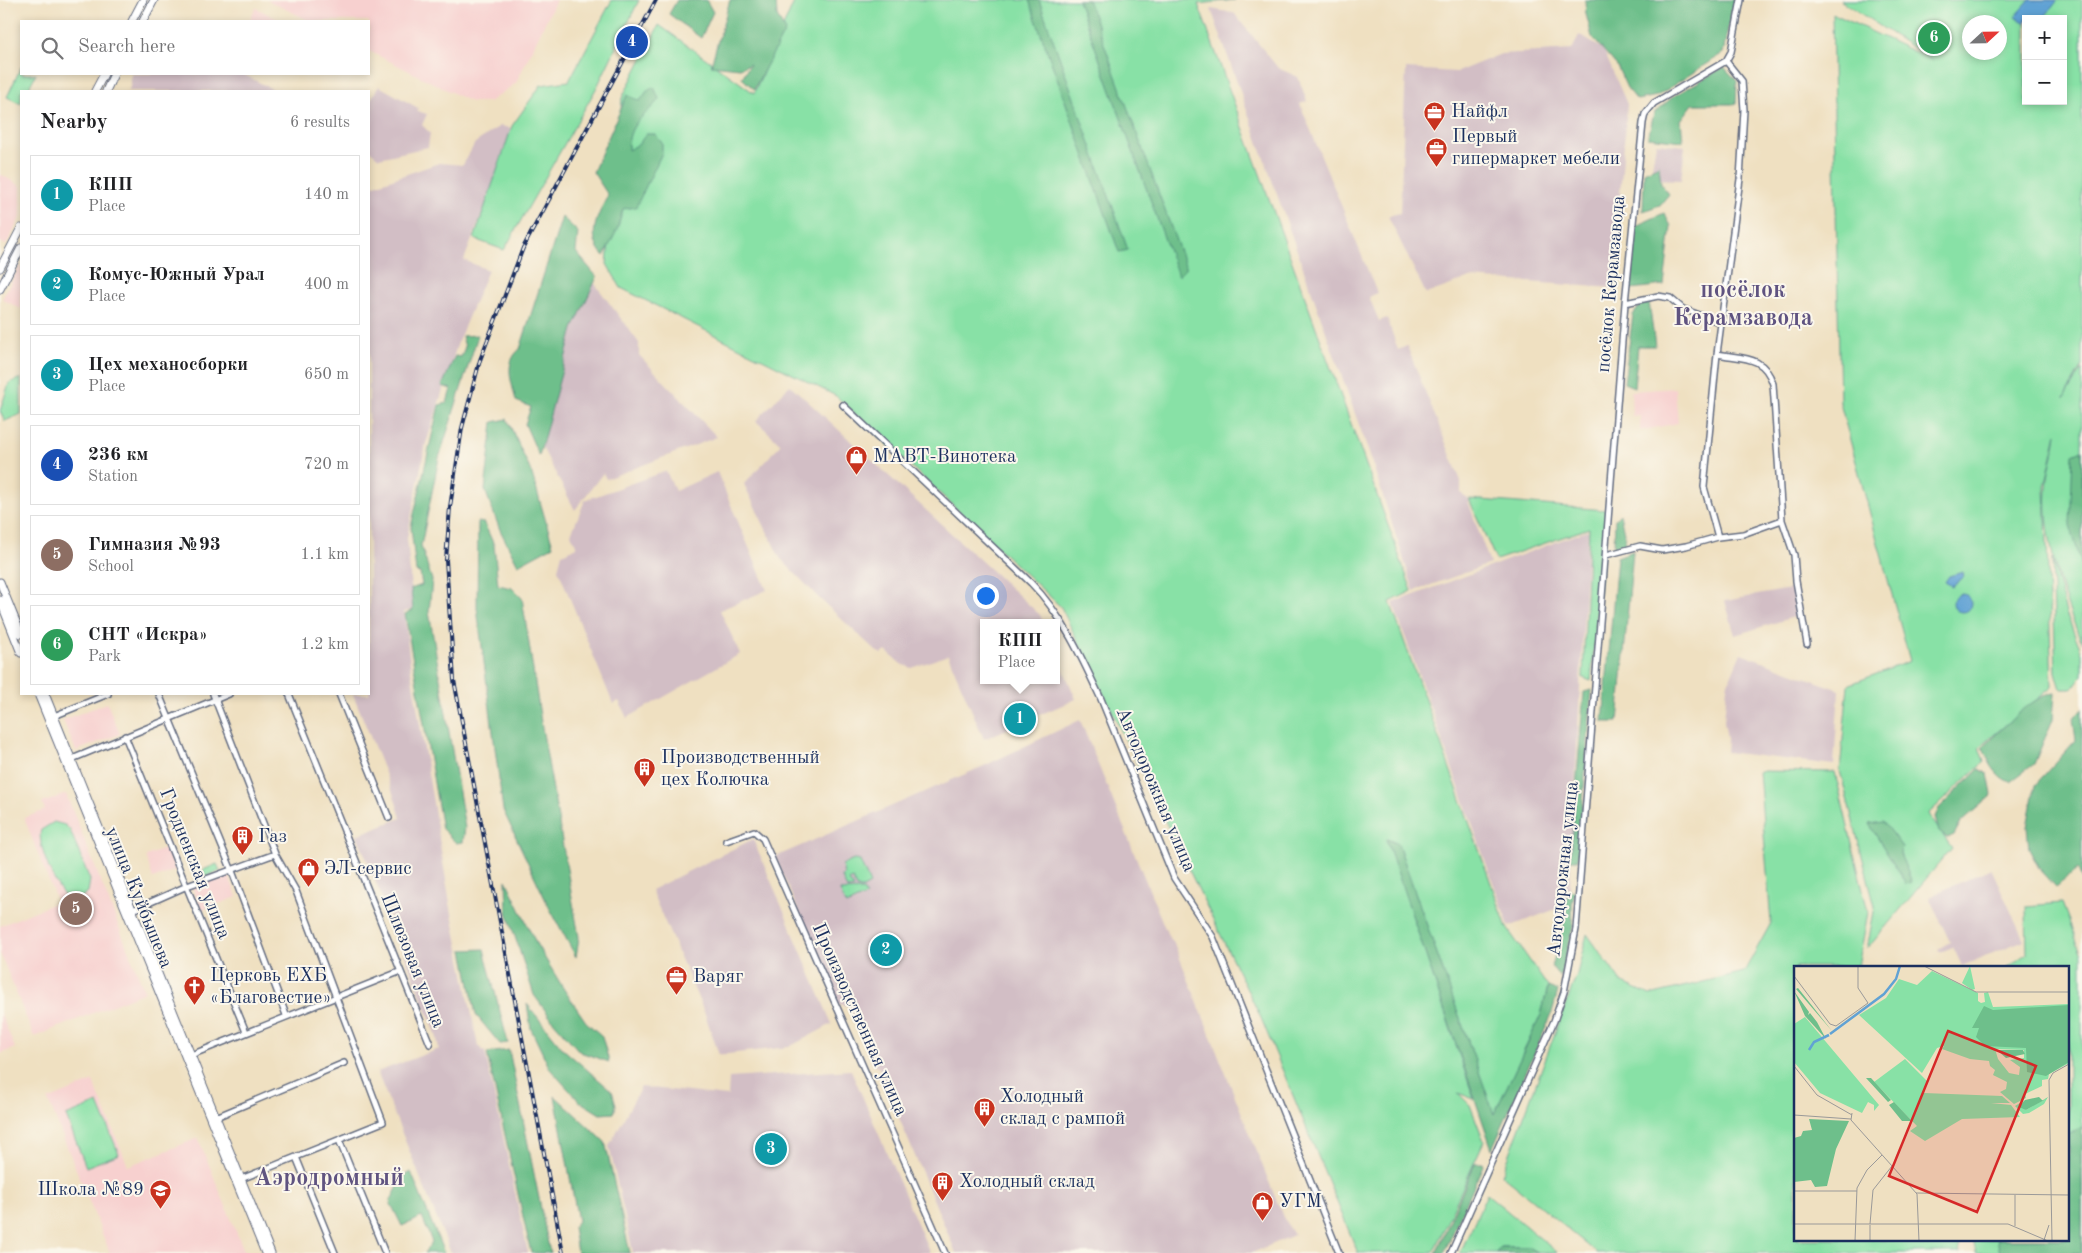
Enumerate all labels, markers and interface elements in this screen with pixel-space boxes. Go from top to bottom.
north arrow [1962,15,2007,60]
map controls [2022,15,2067,105]
button: + [2022,15,2067,60]
pin: 6 [1918,19,1950,57]
search box [20,20,370,75]
pin: 4 [616,23,648,61]
icon: search [38,34,66,62]
text: Search here [78,38,175,57]
button: − [2022,60,2067,105]
office icon: Найфл [1423,100,1447,131]
place label: Найфл [1451,103,1508,122]
text: Nearby [40,112,108,133]
text: 6 results [290,115,350,131]
place label: Первый гипермаркет мебели [1452,128,1620,169]
office icon: Первый гипермаркет мебели [1424,136,1448,167]
text: КПП [88,176,133,195]
text: 1 [52,187,62,203]
text: 140 m [304,187,349,203]
street label: посёлок Керамзавода [1595,194,1629,373]
text: Place [88,199,125,215]
text: Комус-Южный Урал [88,266,265,285]
text: 2 [52,277,62,293]
text: 400 m [304,277,349,293]
district label: посёлок Керамзавода [1673,279,1813,331]
text: Place [88,289,125,305]
text: Цех механосборки [88,356,248,375]
text: 3 [52,367,62,383]
text: 650 m [304,367,349,383]
text: Place [88,379,125,395]
shop icon: МАВТ-Винотека [845,445,869,476]
text: 236 км [88,446,149,465]
place label: МАВТ-Винотека [873,448,1017,467]
text: 4 [52,457,62,473]
text: 720 m [304,457,349,473]
text: Station [88,469,138,485]
text: Гимназия №93 [88,536,221,555]
text: 5 [52,547,62,563]
text: 1.1 km [300,547,349,563]
text: School [88,559,134,575]
your location [973,583,999,609]
popup [980,619,1060,684]
text: СНТ «Искра» [88,626,208,645]
text: КПП [998,632,1042,651]
text: 6 [52,637,62,653]
text: 1.2 km [300,637,349,653]
text: Park [88,649,121,665]
text: Place [998,655,1035,671]
pin: 1 [1004,700,1036,738]
street label: Автодорожная улица [1112,705,1199,876]
place label: Производственный цех Колючка [661,749,820,790]
building icon: Производственный цех Колючка [633,757,657,788]
street label: Автодорожная улица [1545,780,1583,958]
street label: Гродненская улица [155,786,233,943]
street label: улица Куйбышева [101,825,175,972]
building icon: Газ [230,825,254,856]
place label: Газ [258,828,287,847]
shop icon: ЭЛ-сервис [296,857,320,888]
place label: ЭЛ-сервис [324,860,412,879]
pin: 5 [60,890,92,928]
street label: Шлюзовая улица [376,891,448,1031]
street label: Производственная улица [808,921,910,1120]
pin: 2 [870,931,902,969]
office icon: Варяг [665,965,689,996]
inset map [1794,966,2070,1240]
place label: Церковь ЕХБ «Благовестие» [210,967,331,1008]
place label: Варяг [693,968,744,987]
church icon: Церковь ЕХБ «Благовестие» [182,975,206,1006]
place label: Холодный склад с рампой [1000,1088,1125,1129]
building icon: Холодный склад с рампой [972,1096,996,1127]
pin: 3 [755,1130,787,1168]
district label: Аэродромный [254,1167,404,1191]
building icon: Холодный склад [931,1170,955,1201]
place label: Холодный склад [959,1173,1095,1192]
school or university icon: Школа №89 [148,1178,172,1209]
place label: Школа №89 [37,1181,144,1200]
shop icon: УГМ [1251,1190,1275,1221]
place label: УГМ [1279,1193,1322,1212]

